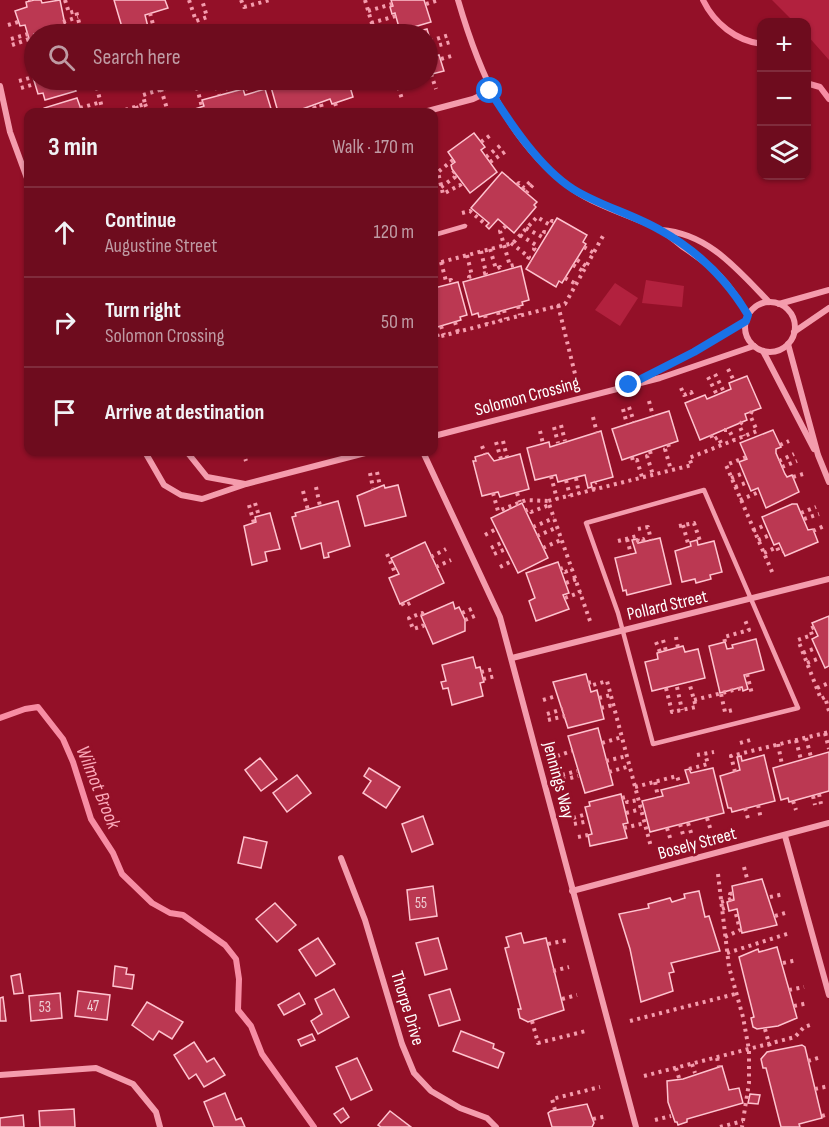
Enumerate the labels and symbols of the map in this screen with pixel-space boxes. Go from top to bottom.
route start [476,77,502,103]
route end [615,371,641,397]
street label: Solomon Crossing [472,372,582,421]
street label: Pollard Street [625,586,710,625]
street label: Jennings Way [538,738,579,821]
water label: Wilmot Brook [71,742,126,833]
street label: Bosely Street [656,823,739,864]
house number: 55 [415,894,427,913]
street label: Thorpe Drive [386,969,429,1048]
house number: 47 [87,997,99,1016]
house number: 53 [39,998,51,1017]

